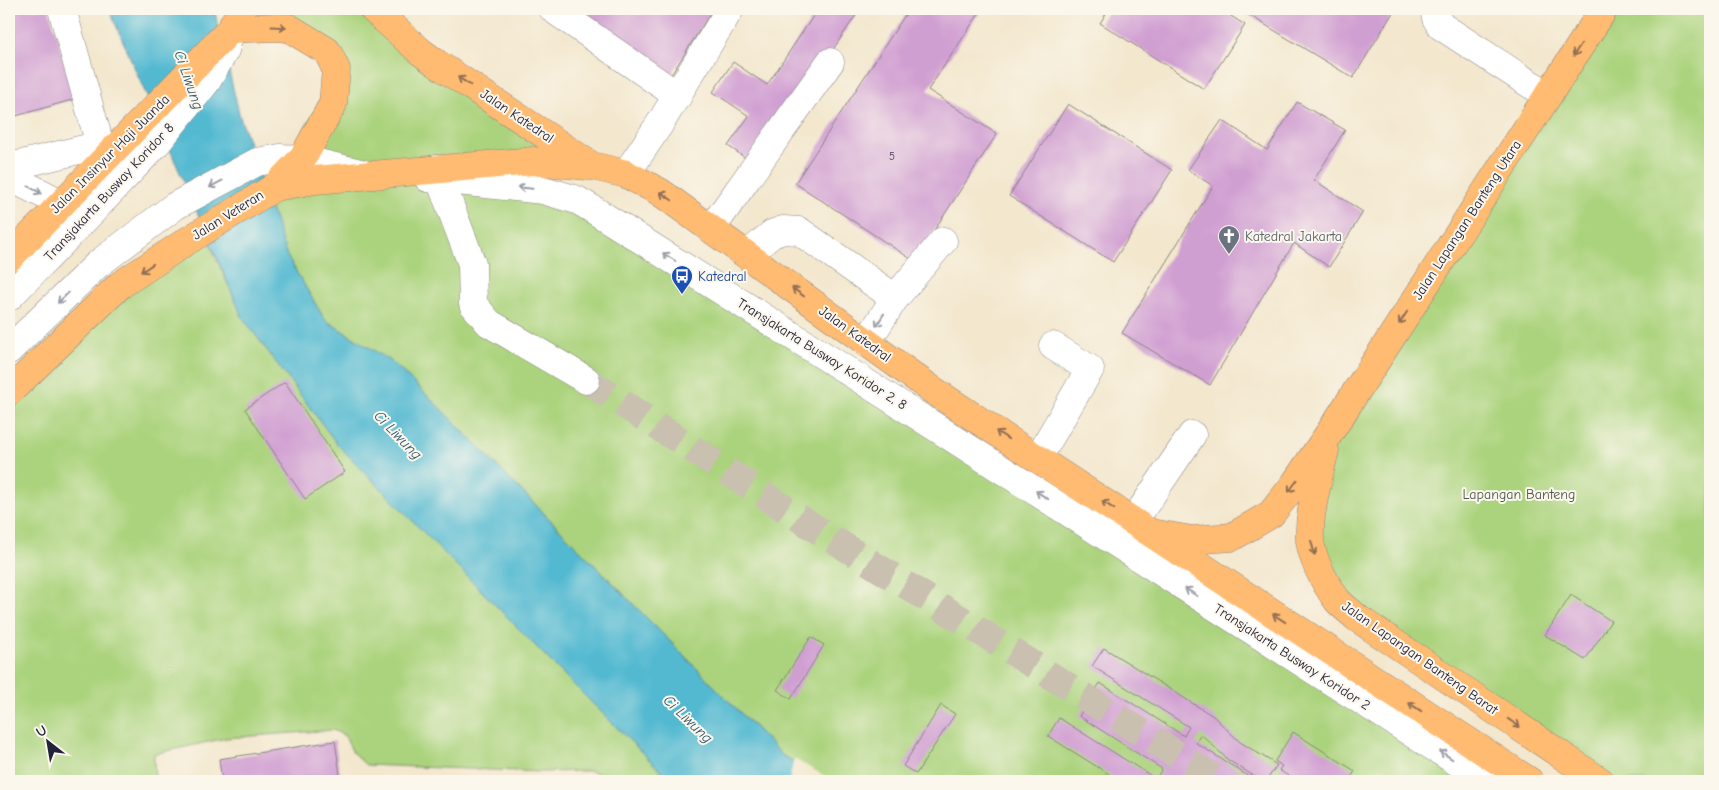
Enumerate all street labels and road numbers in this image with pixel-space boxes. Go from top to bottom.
street label: Jalan Katedral [477,85,557,147]
street label: Jalan Insinyur Haji Juanda [47,91,173,217]
street label: Transjakarta Busway Koridor 8 [40,119,178,265]
street label: Jalan Lapangan Banteng Utara [1409,137,1525,303]
street label: Jalan Veteran [189,186,267,244]
street label: Transjakarta Busway Koridor 2, 8 [734,295,910,413]
street label: Jalan Katedral [816,302,894,366]
street label: Jalan Lapangan Banteng Barat [1339,598,1502,719]
street label: Transjakarta Busway Koridor 2 [1211,600,1373,714]

